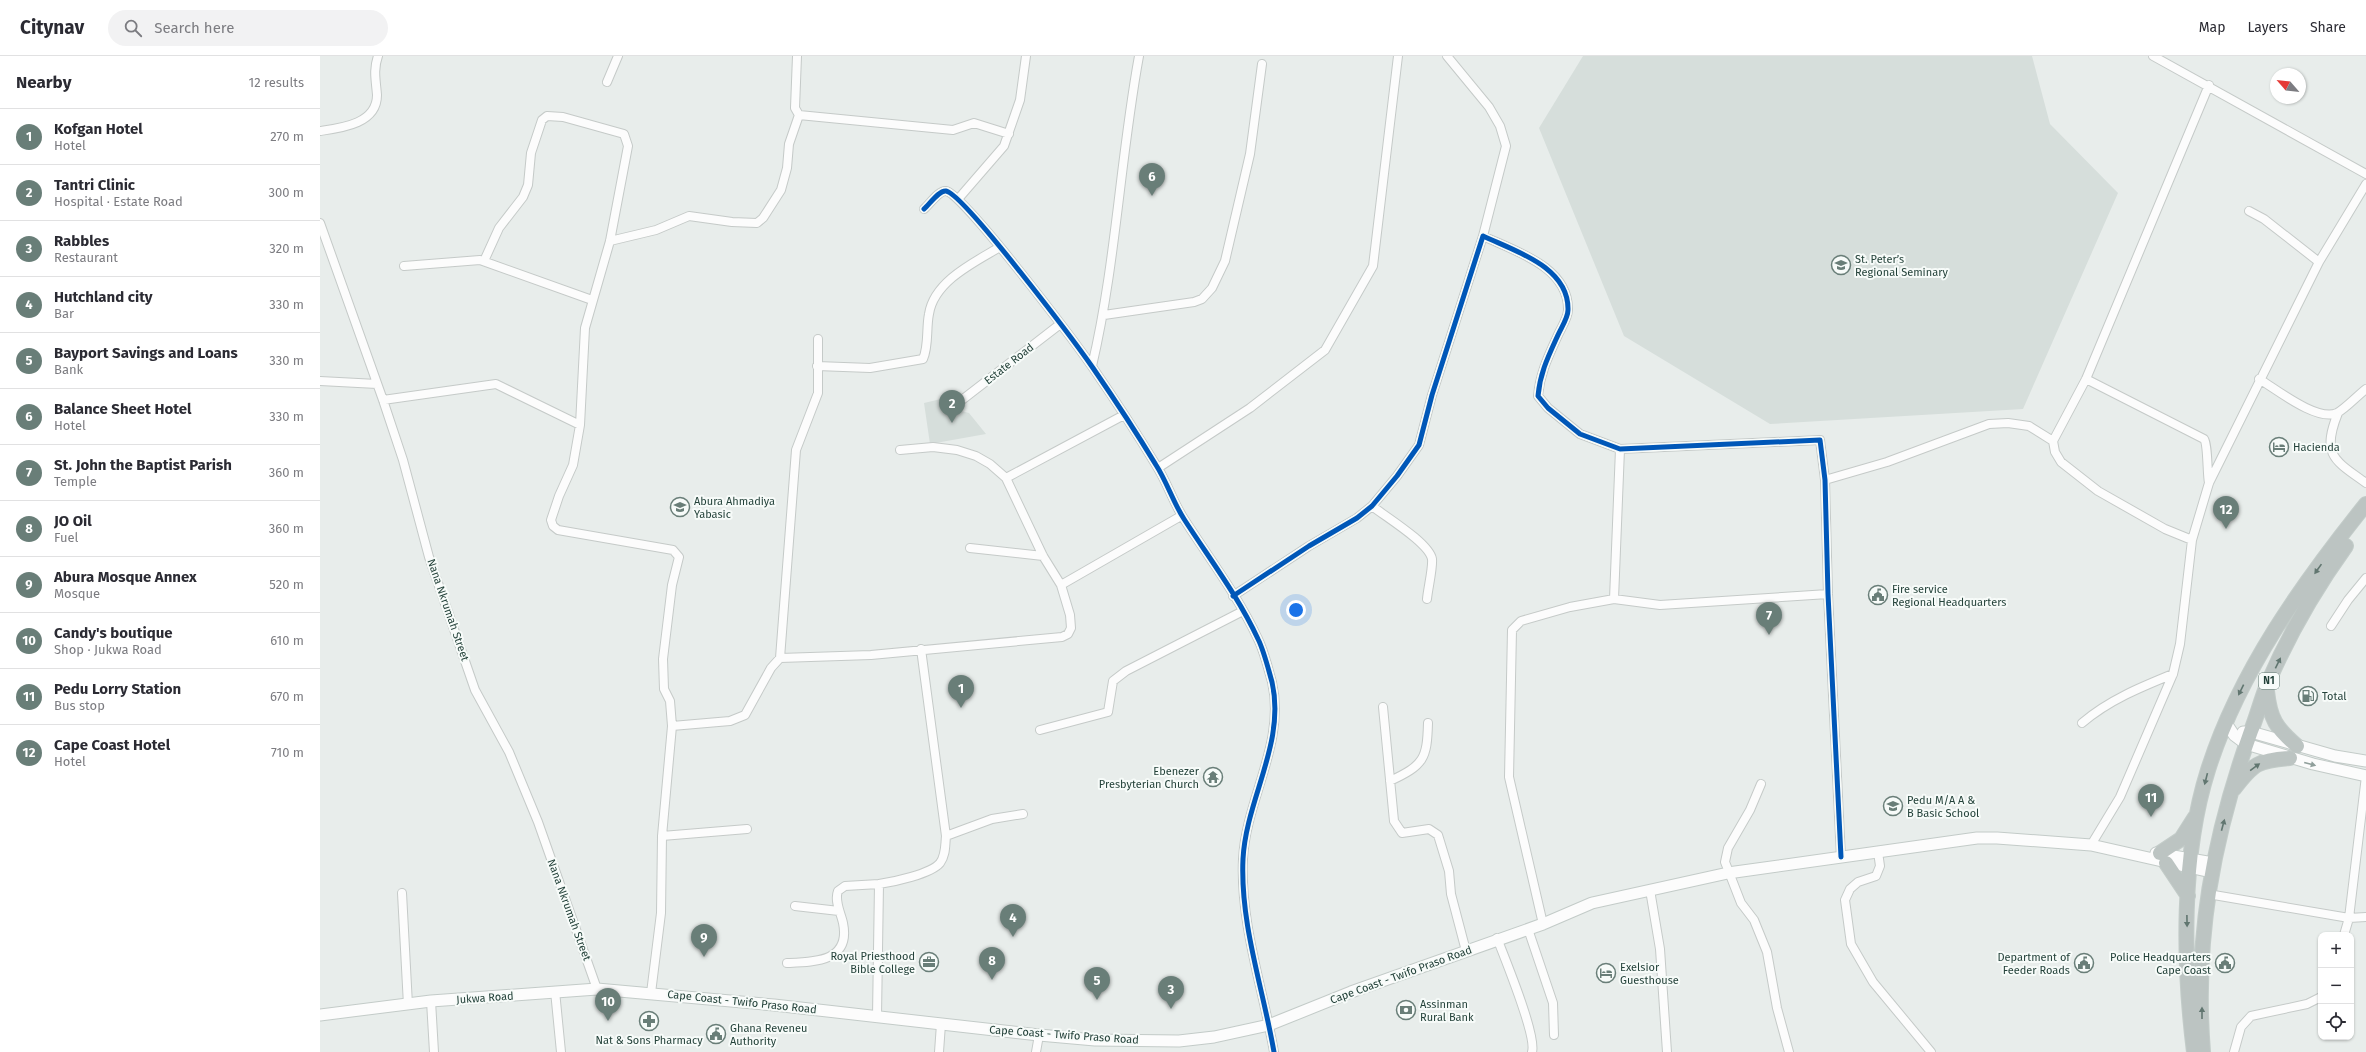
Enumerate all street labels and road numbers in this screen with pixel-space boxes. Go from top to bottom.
street label: Estate Road [982,341,1036,387]
street label: Nana Nkrumah Street [424,557,472,663]
road number: N1 [2259,673,2279,689]
street label: Nana Nkrumah Street [545,857,593,963]
street label: Cape Coast - Twifo Praso Road [1328,943,1474,1007]
street label: Cape Coast - Twifo Praso Road [667,988,817,1016]
street label: Jukwa Road [456,990,514,1006]
street label: Cape Coast - Twifo Praso Road [989,1023,1139,1047]

